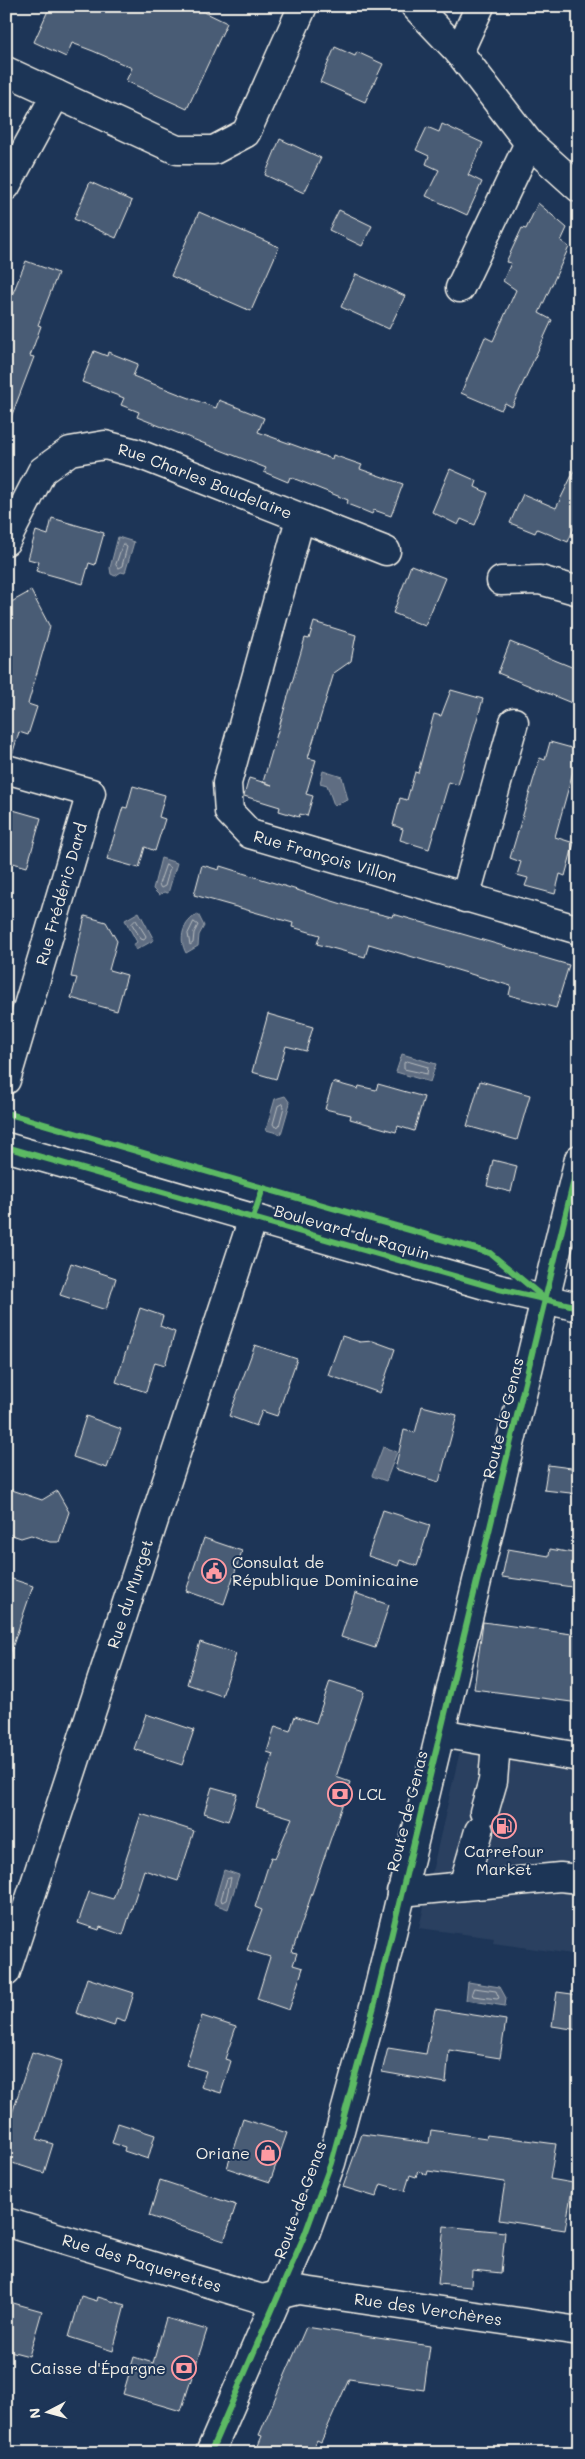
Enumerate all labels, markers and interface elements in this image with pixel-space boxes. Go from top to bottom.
street label: Rue Charles Baudelaire [116,438,295,523]
street label: Rue Frédéric Dard [30,820,91,968]
street label: Rue François Villon [251,825,400,886]
street label: Boulevard du Raquin [272,1199,432,1264]
street label: Route de Genas [477,1355,528,1481]
street label: Rue du Murget [102,1536,157,1651]
place label: Consulat de République Dominicaine [232,1551,419,1590]
public building icon: Consulat de République Dominicaine [201,1558,227,1584]
street label: Route de Genas [381,1748,432,1874]
bank icon: LCL [327,1781,353,1807]
place label: LCL [358,1783,387,1804]
fuel station icon: Carrefour Market [491,1813,517,1839]
place label: Carrefour Market [464,1840,544,1879]
street label: Route de Genas [268,2138,331,2262]
shop icon: Oriane [255,2140,281,2166]
place label: Oriane [196,2142,250,2163]
street label: Rue des Paquerettes [60,2229,224,2296]
street label: Rue des Verchères [353,2287,504,2330]
bank icon: Caisse d'Épargne [171,2355,197,2381]
place label: Caisse d'Épargne [30,2357,166,2378]
north arrow [22,2386,72,2436]
text: N [25,2407,45,2420]

